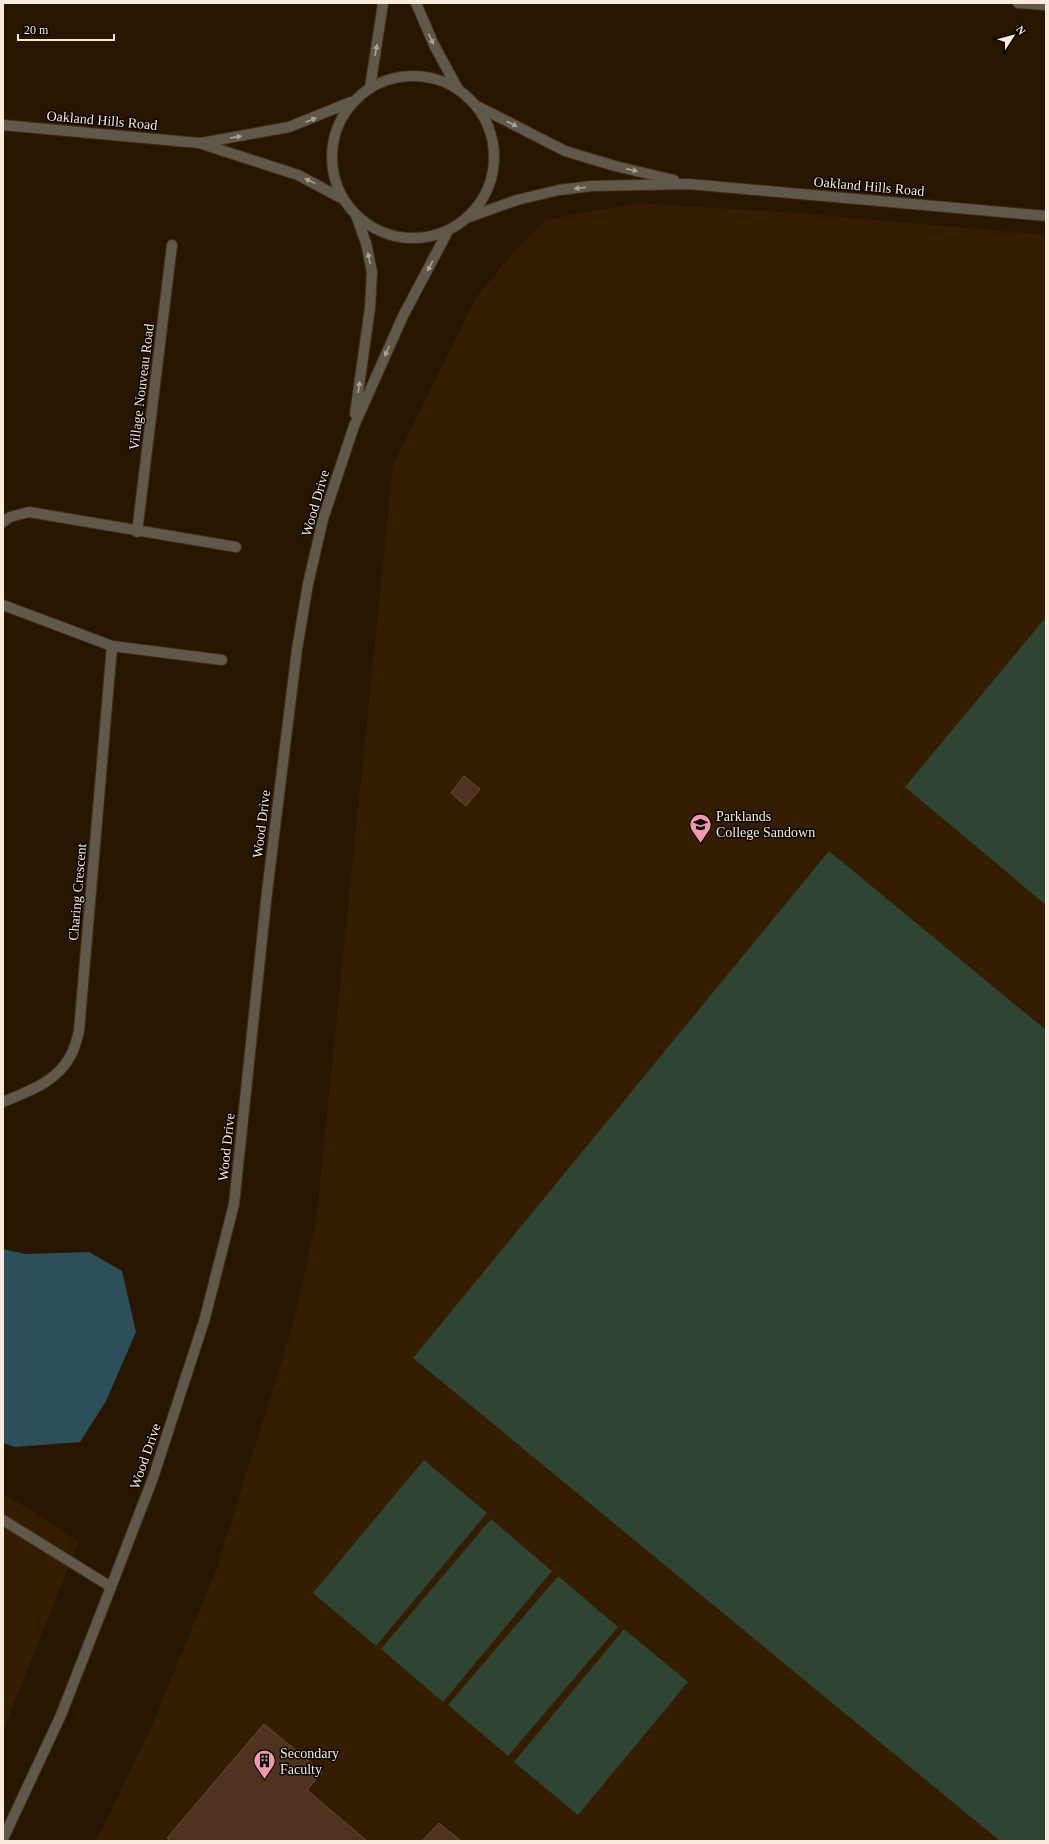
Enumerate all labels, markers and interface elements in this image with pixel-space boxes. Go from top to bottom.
scale bar [18,16,114,42]
north arrow [993,16,1033,56]
text: 20 m [24,23,49,37]
text: N [1014,23,1028,37]
one-way arrow [428,33,434,44]
one-way arrow [373,43,379,56]
street label: Oakland Hills Road [46,108,158,133]
one-way arrow [305,116,317,122]
one-way arrow [506,121,517,127]
one-way arrow [230,134,243,140]
one-way arrow [626,168,638,174]
street label: Oakland Hills Road [813,174,925,199]
one-way arrow [305,178,316,184]
one-way arrow [574,184,586,191]
one-way arrow [365,252,371,264]
one-way arrow [426,260,433,271]
street label: Village Nouveau Road [126,323,157,451]
one-way arrow [384,346,390,358]
one-way arrow [356,381,362,393]
street label: Wood Drive [299,468,332,538]
street label: Wood Drive [250,789,273,859]
place label: Parklands College Sandown [716,809,815,840]
school or university icon: Parklands College Sandown [687,811,713,844]
street label: Charing Crescent [66,843,89,941]
street label: Wood Drive [215,1112,238,1182]
street label: Wood Drive [127,1421,164,1491]
place label: Secondary Faculty [280,1746,339,1777]
building icon: Secondary Faculty [251,1748,277,1781]

